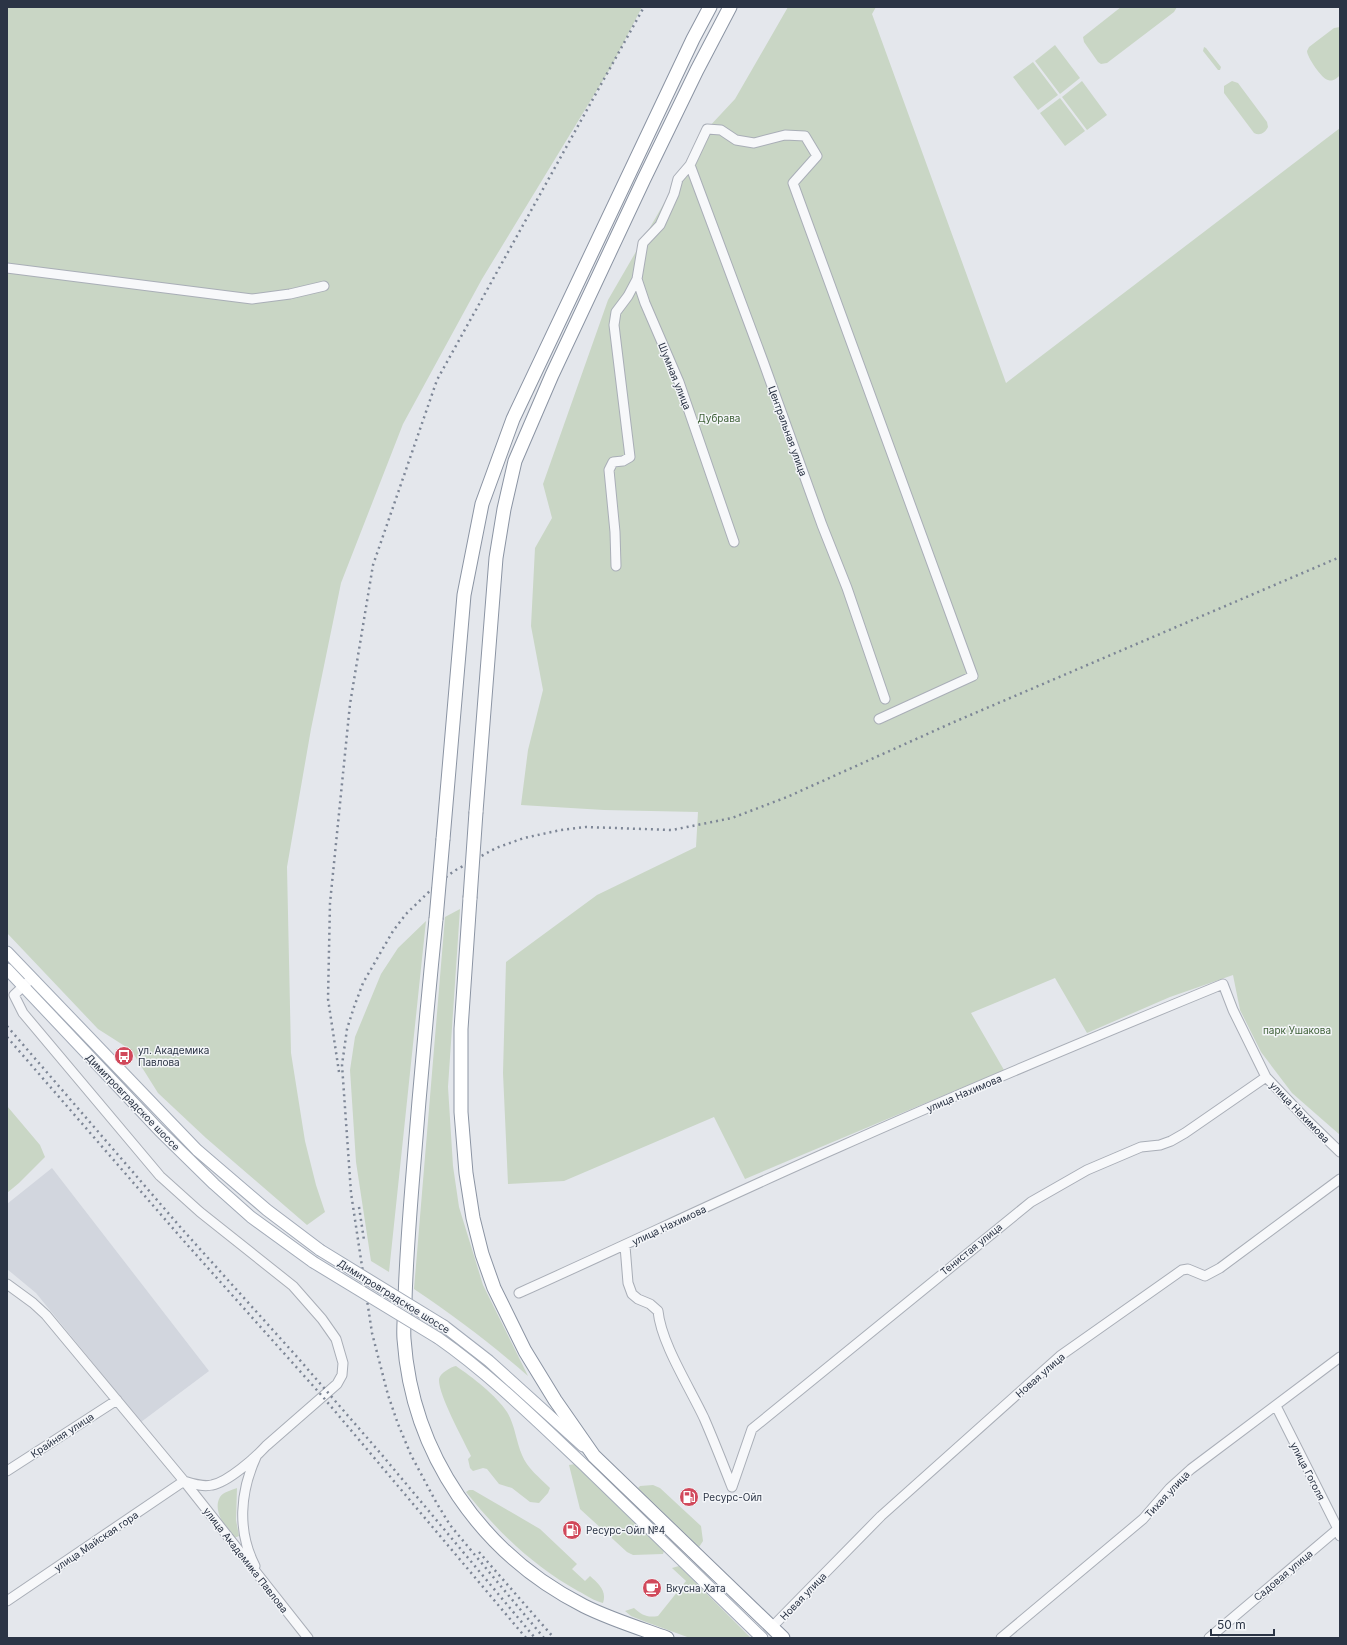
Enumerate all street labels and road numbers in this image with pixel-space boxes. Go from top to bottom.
street label: Шумная улица [656,341,694,411]
street label: Центральная улица [766,384,810,478]
street label: Димитровградское шоссе [84,1051,183,1153]
street label: улица Нахимова [925,1072,1003,1114]
street label: улица Нахимова [1268,1079,1332,1145]
street label: улица Нахимова [630,1203,708,1247]
street label: Тенистая улица [938,1220,1004,1278]
street label: Димитровградское шоссе [336,1256,452,1336]
street label: Новая улица [1013,1350,1067,1400]
street label: Крайняя улица [28,1410,96,1460]
street label: улица Гоголя [1288,1440,1328,1502]
street label: Тихая улица [1142,1468,1192,1520]
street label: улица Академика Павлова [201,1505,291,1615]
street label: улица Майская гора [52,1508,140,1574]
street label: Садовая улица [1251,1547,1315,1603]
street label: Новая улица [777,1570,829,1622]

